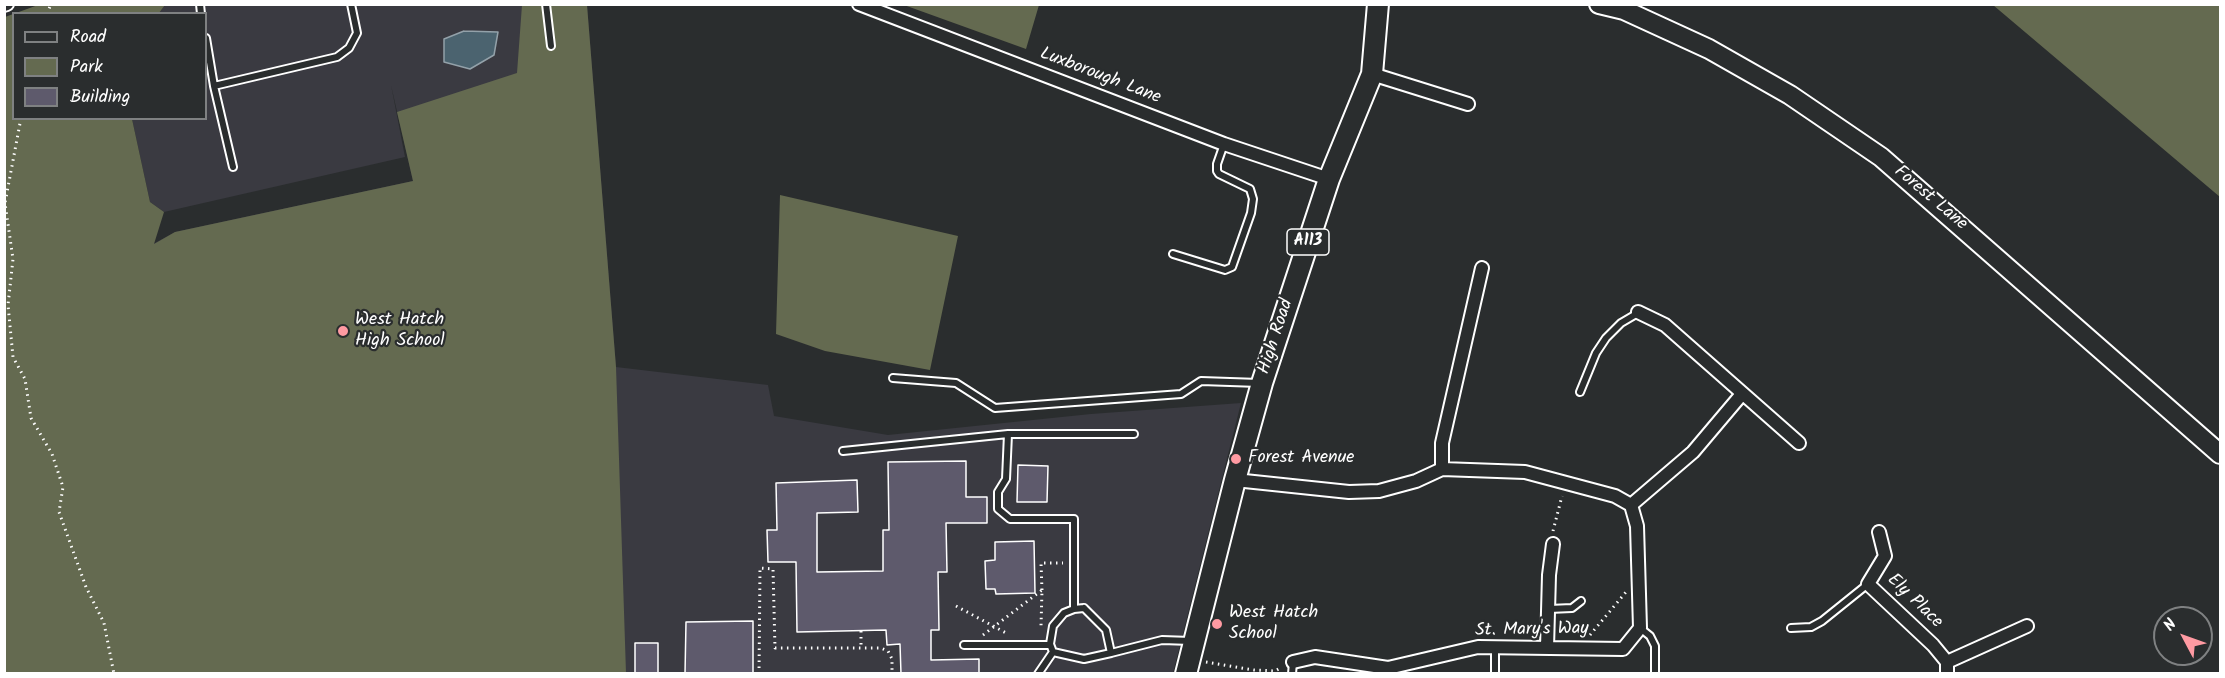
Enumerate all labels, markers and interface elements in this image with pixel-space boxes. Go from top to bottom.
legend [12,12,207,120]
text: Road [70,23,106,52]
street label: Luxborough Lane [1036,44,1164,110]
text: Park [70,53,103,82]
text: Building [70,83,130,112]
street label: Forest Lane [1889,162,1971,236]
road number: A113 [1287,229,1329,255]
street label: High Road [1255,297,1299,377]
place label: West Hatch High School [355,310,445,352]
marker: West Hatch High School [336,324,350,338]
place label: Forest Avenue [1248,448,1354,470]
marker: Forest Avenue [1229,452,1243,466]
street label: Ely Place [1882,570,1946,634]
place label: West Hatch School [1229,603,1318,646]
north arrow [2153,606,2213,666]
text: N [2158,613,2183,637]
marker: West Hatch School [1210,617,1224,631]
street label: St. Mary's Way [1475,619,1589,643]

